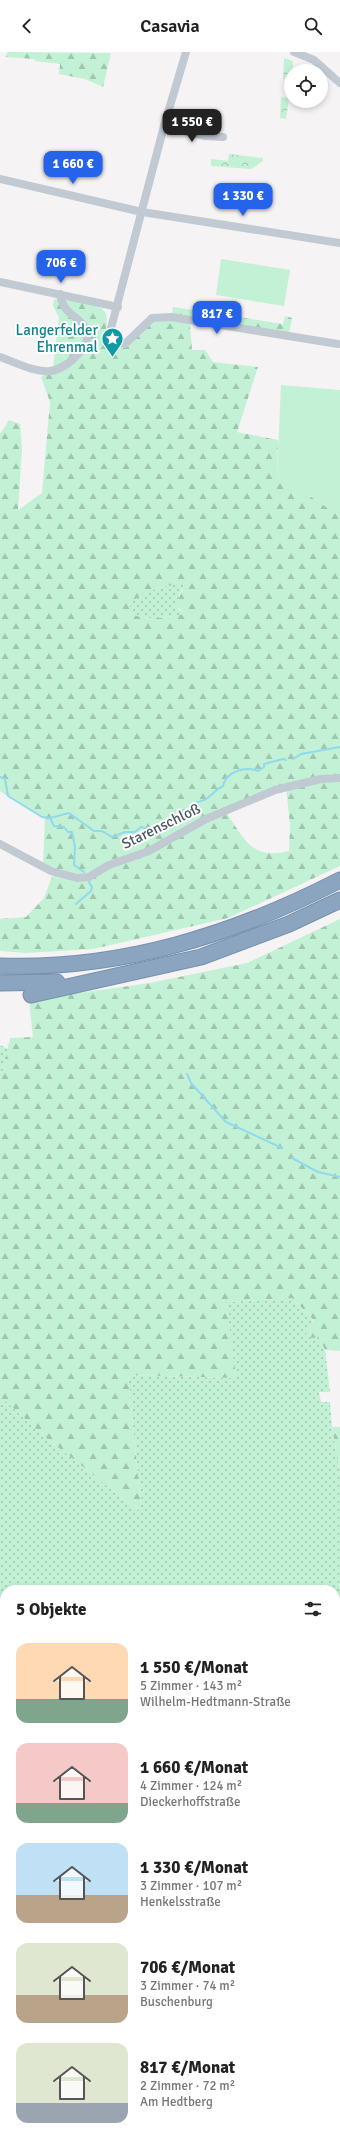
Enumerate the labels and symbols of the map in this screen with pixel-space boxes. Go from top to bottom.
pin: 1 550 € [155,109,229,143]
pin: 1 660 € [36,151,110,185]
pin: 1 330 € [206,183,280,217]
pin: 706 € [33,250,89,284]
pin: 817 € [189,301,245,335]
place label: Langerfelder Ehrenmal [15,321,98,356]
place icon: Langerfelder Ehrenmal [100,326,126,359]
street label: Starenschloß [119,799,203,853]

